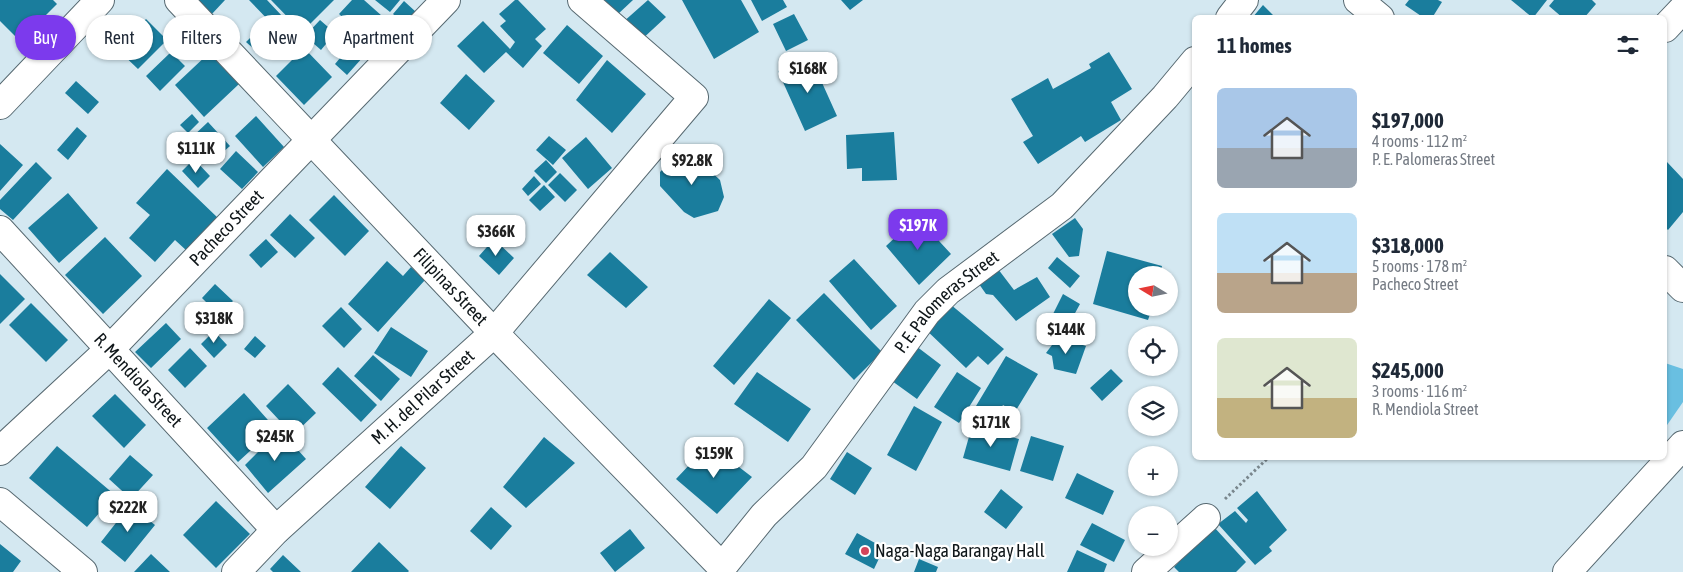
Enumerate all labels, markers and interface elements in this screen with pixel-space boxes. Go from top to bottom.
chip: Buy [15,15,76,60]
chip: Rent [86,15,153,60]
chip: Filters [163,15,240,60]
chip: New [250,15,315,60]
chip: Apartment [325,15,432,60]
icon: filters [1614,31,1642,59]
text: 11 homes [1217,33,1292,57]
pin: $168K [773,52,843,94]
text: $168K [789,59,827,77]
icon: home [1257,108,1317,168]
text: $197,000 [1372,108,1444,132]
pin: $111K [161,132,231,174]
text: 4 rooms · 112 m² [1372,132,1467,150]
text: $111K [177,139,215,157]
pin: $92.8K [651,144,733,186]
text: P. E. Palomeras Street [1372,150,1495,168]
text: $92.8K [672,151,712,169]
street label: Pacheco Street [185,185,268,270]
pin: $197K [883,208,953,251]
pin: $366K [461,214,531,257]
text: $197K [899,216,937,234]
text: $366K [477,222,515,240]
icon: home [1257,233,1317,293]
text: $318,000 [1372,233,1444,257]
street label: Filipinas Street [409,244,492,330]
street label: P. E. Palomeras Street [890,246,1003,357]
text: 5 rooms · 178 m² [1372,257,1467,275]
north arrow [1128,266,1178,316]
map controls [1128,266,1178,556]
text: Pacheco Street [1372,275,1459,293]
pin: $318K [179,302,249,344]
text: $318K [195,309,233,327]
pin: $144K [1031,312,1101,355]
text: $144K [1047,320,1085,338]
button: locate [1128,326,1178,376]
street label: R. Mendiola Street [90,329,187,431]
street label: M. H. del Pilar Street [367,345,478,449]
icon: home [1257,358,1317,418]
text: $245,000 [1372,358,1444,382]
text: 3 rooms · 116 m² [1372,382,1467,400]
button: layers [1128,386,1178,436]
text: R. Mendiola Street [1372,400,1479,418]
pin: $171K [956,406,1026,448]
text: $171K [972,413,1010,431]
pin: $245K [240,420,310,462]
text: $245K [256,427,294,445]
pin: $159K [679,436,749,479]
text: $159K [695,444,733,462]
button: + [1128,446,1178,496]
pin: $222K [93,490,163,533]
text: $222K [109,498,147,516]
button: − [1128,506,1178,556]
place label: Naga-Naga Barangay Hall [875,540,1045,561]
marker: Naga-Naga Barangay Hall [859,545,871,557]

